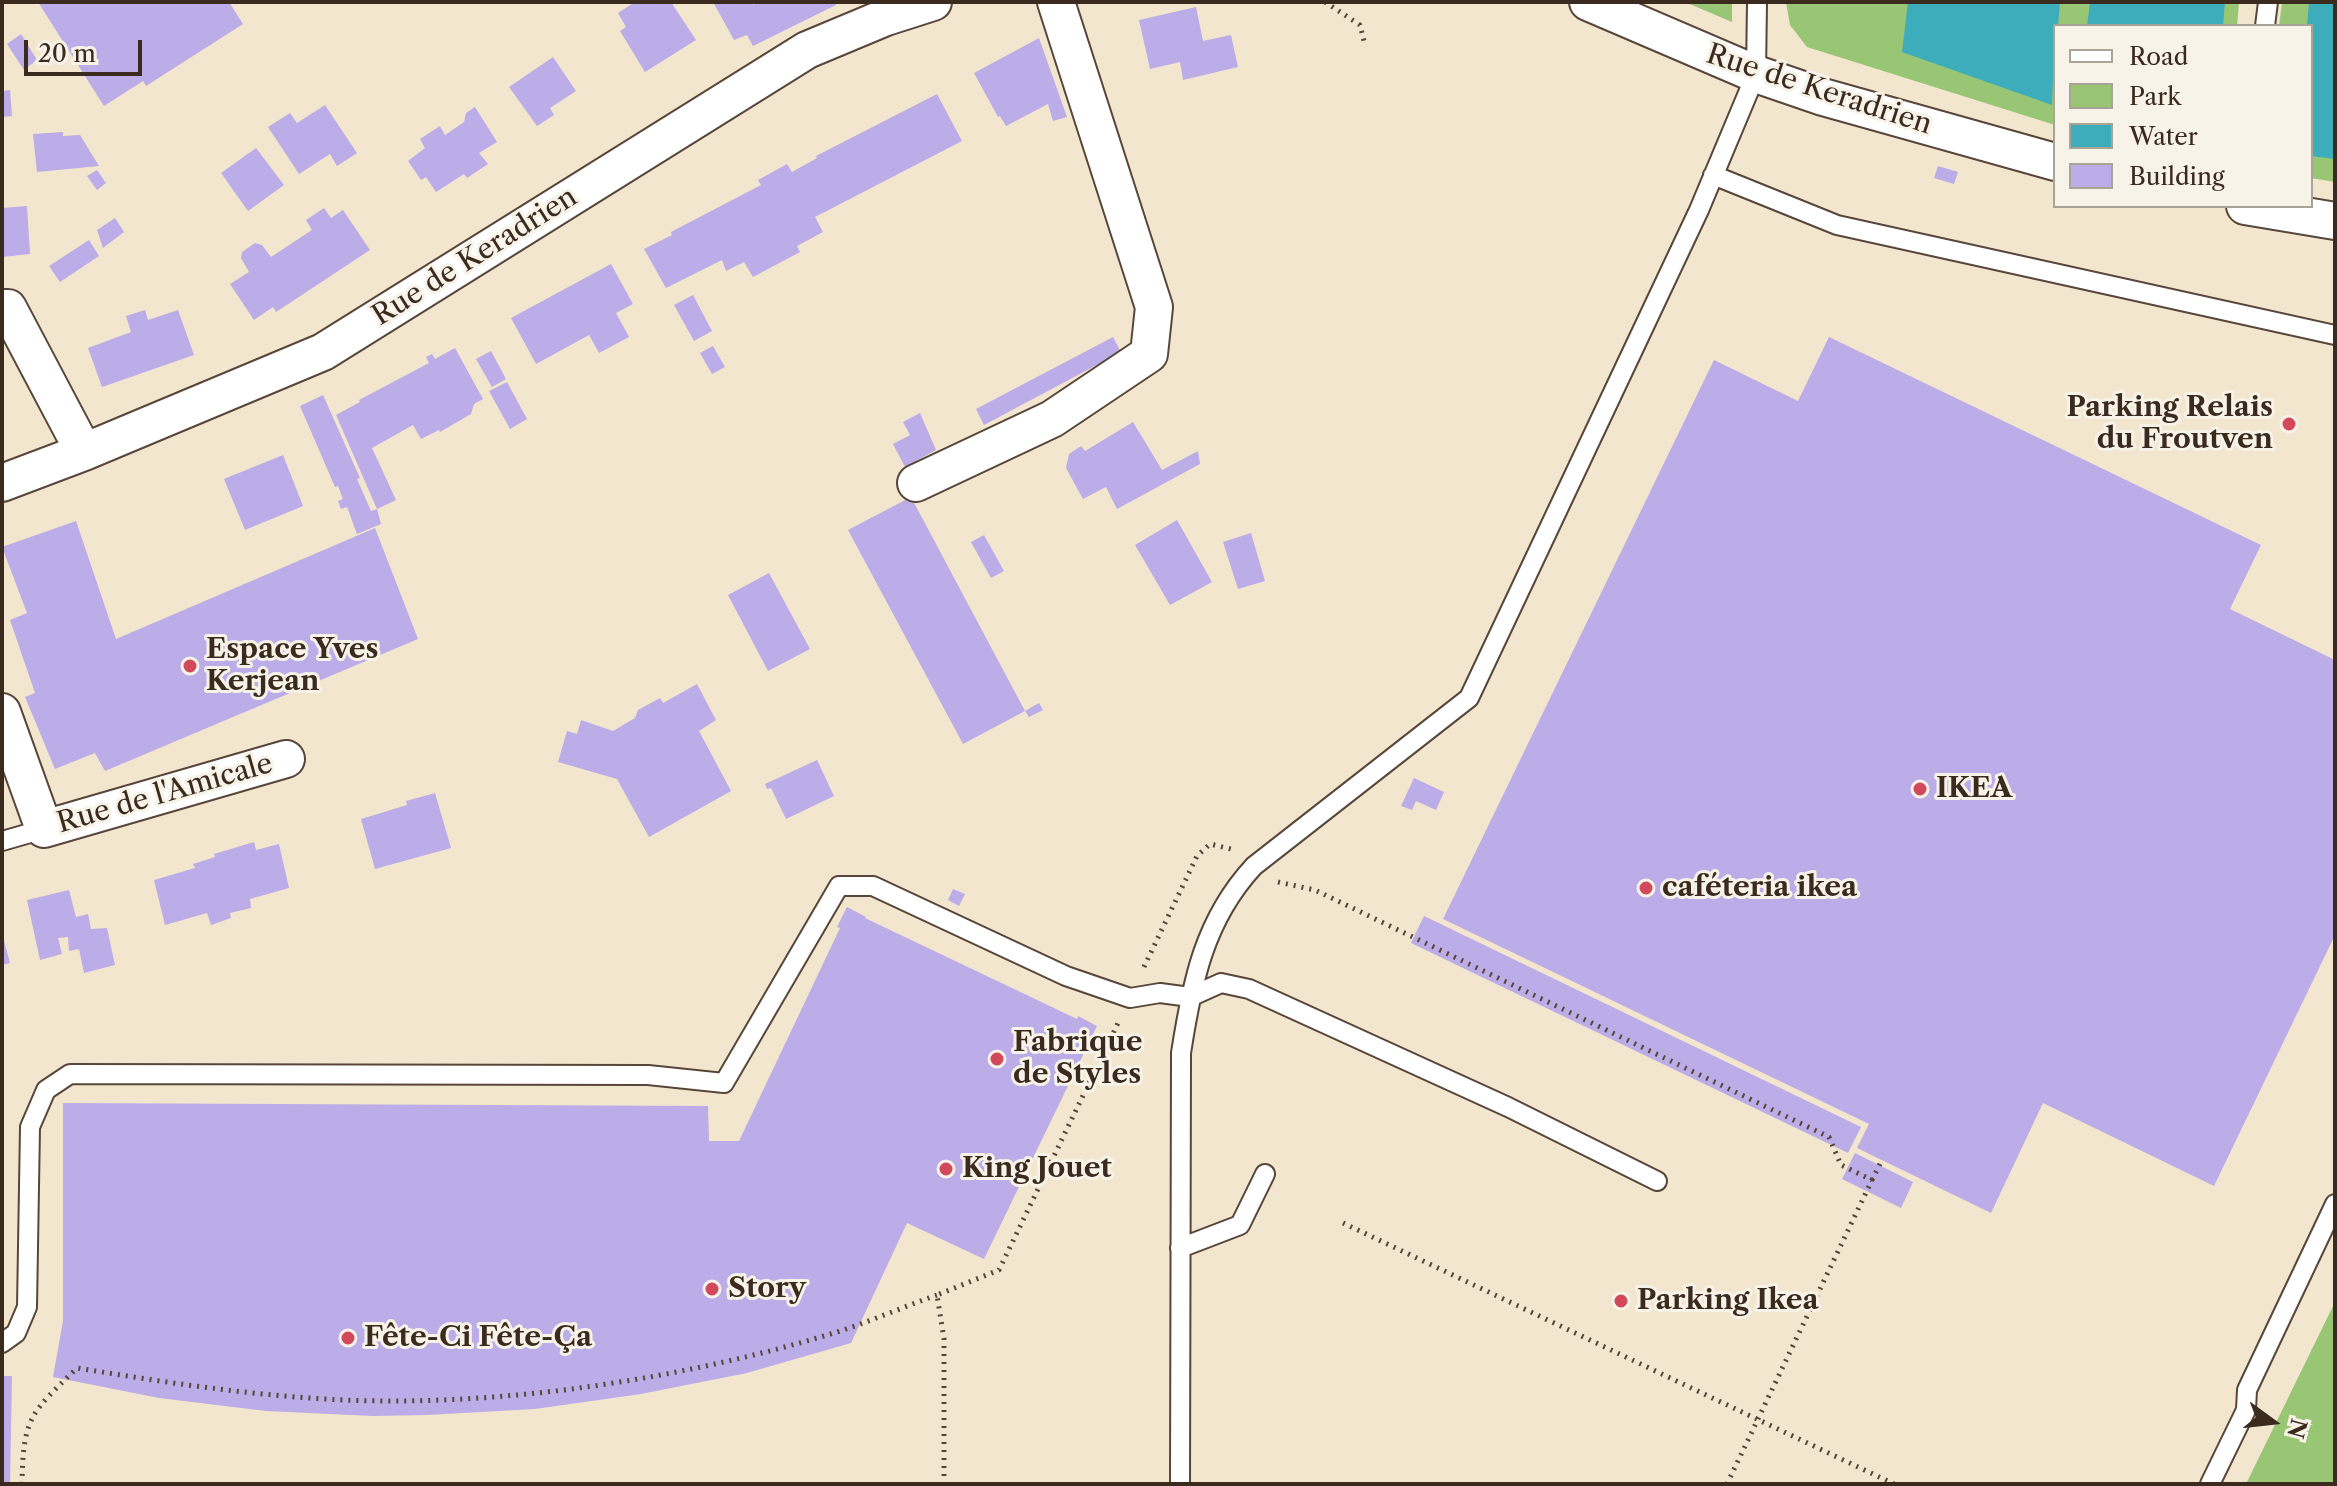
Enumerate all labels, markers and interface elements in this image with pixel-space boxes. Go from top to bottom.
scale bar [28,24,146,74]
legend [2053,24,2313,208]
street label: Rue de Keradrien [1702,38,1936,142]
text: 20 m [38,39,96,68]
text: Road [2129,42,2188,71]
text: Park [2129,82,2181,111]
text: Water [2129,122,2198,151]
text: Building [2129,162,2225,191]
street label: Rue de Keradrien [367,181,583,333]
place label: Parking Relais du Froutven [2067,391,2273,457]
marker: Parking Relais du Froutven [2280,415,2298,433]
place label: Espace Yves Kerjean [206,633,379,699]
marker: Espace Yves Kerjean [181,657,199,675]
street label: Rue de l'Amicale [53,747,277,841]
place label: IKEA [1936,772,2012,806]
marker: IKEA [1911,780,1929,798]
place label: caféteria ikea [1662,871,1857,905]
marker: caféteria ikea [1637,879,1655,897]
place label: Fabrique de Styles [1013,1026,1143,1092]
marker: Fabrique de Styles [988,1050,1006,1068]
place label: King Jouet [962,1152,1112,1186]
marker: King Jouet [937,1160,955,1178]
place label: Story [728,1272,806,1306]
marker: Story [703,1280,721,1298]
place label: Parking Ikea [1637,1284,1819,1318]
marker: Parking Ikea [1612,1292,1630,1310]
place label: Fête-Ci Fête-Ça [364,1321,592,1355]
marker: Fête-Ci Fête-Ça [339,1329,357,1347]
north arrow [2233,1382,2313,1462]
text: N [2281,1416,2312,1441]

